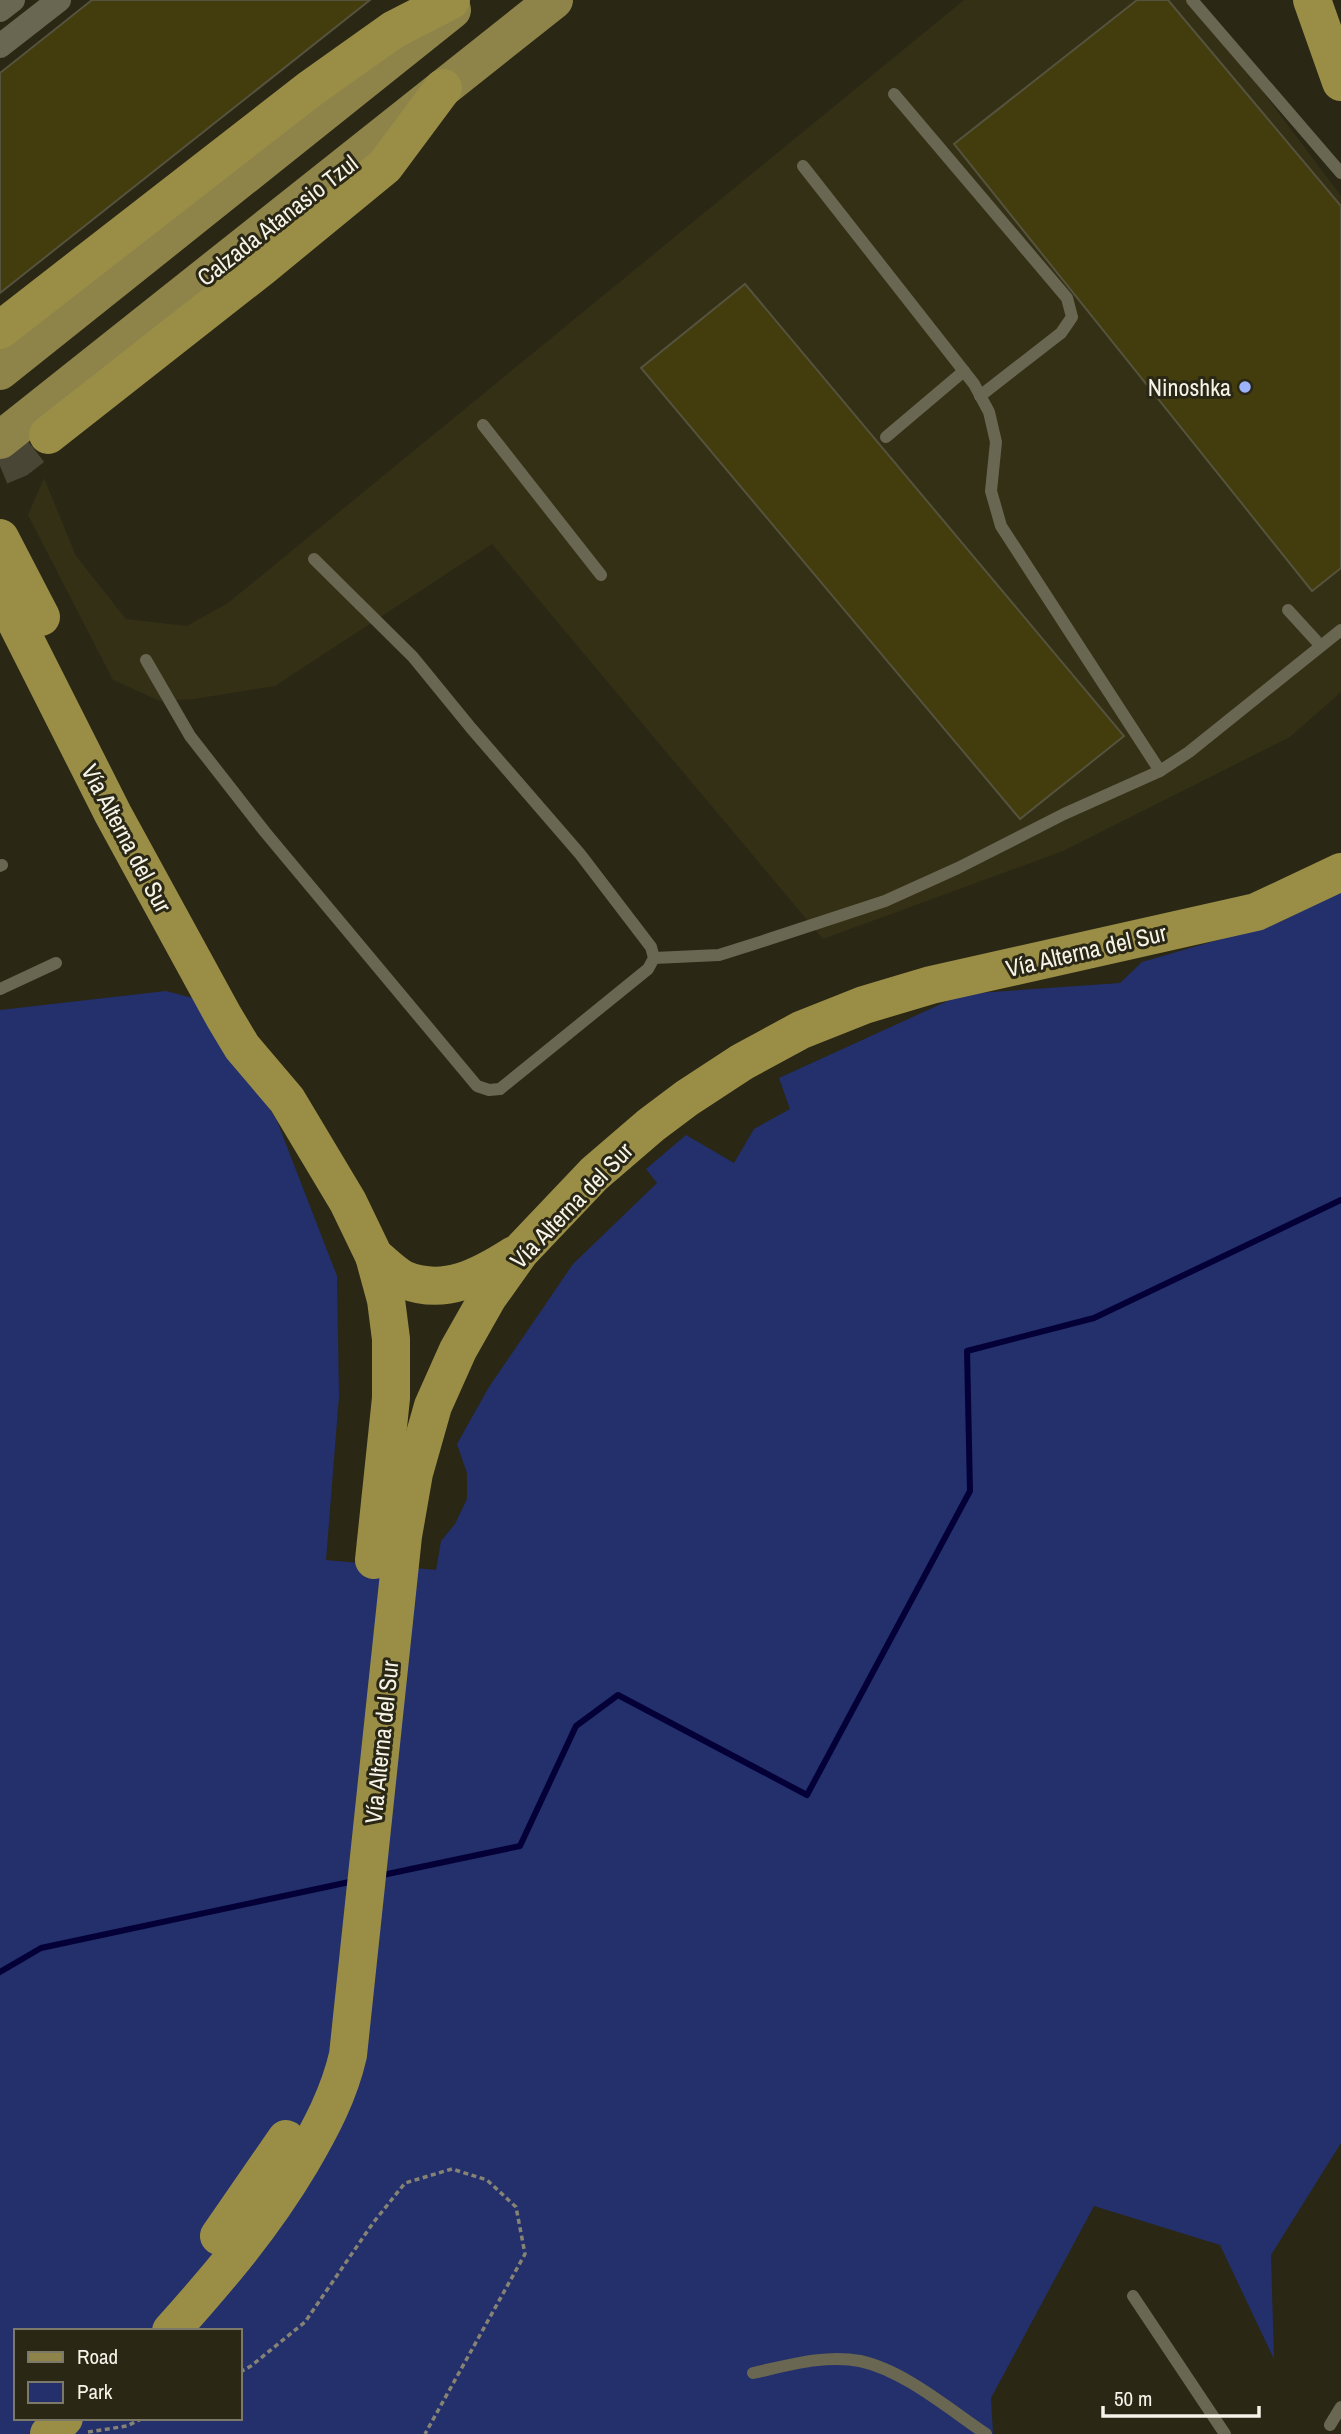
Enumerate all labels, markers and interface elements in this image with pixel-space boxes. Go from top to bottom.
street label: Calzada Atanasio Tzul [190,147,364,293]
place label: Ninoshka [1148,371,1231,403]
marker: Ninoshka [1237,379,1253,395]
street label: Vía Alterna del Sur [74,758,180,918]
street label: Vía Alterna del Sur [1003,916,1170,984]
street label: Vía Alterna del Sur [503,1135,640,1275]
street label: Vía Alterna del Sur [357,1658,406,1825]
legend [14,2329,242,2420]
text: Road [77,2342,118,2371]
scale bar [1103,2374,1259,2418]
text: Park [77,2377,113,2406]
text: 50 m [1114,2384,1152,2413]

